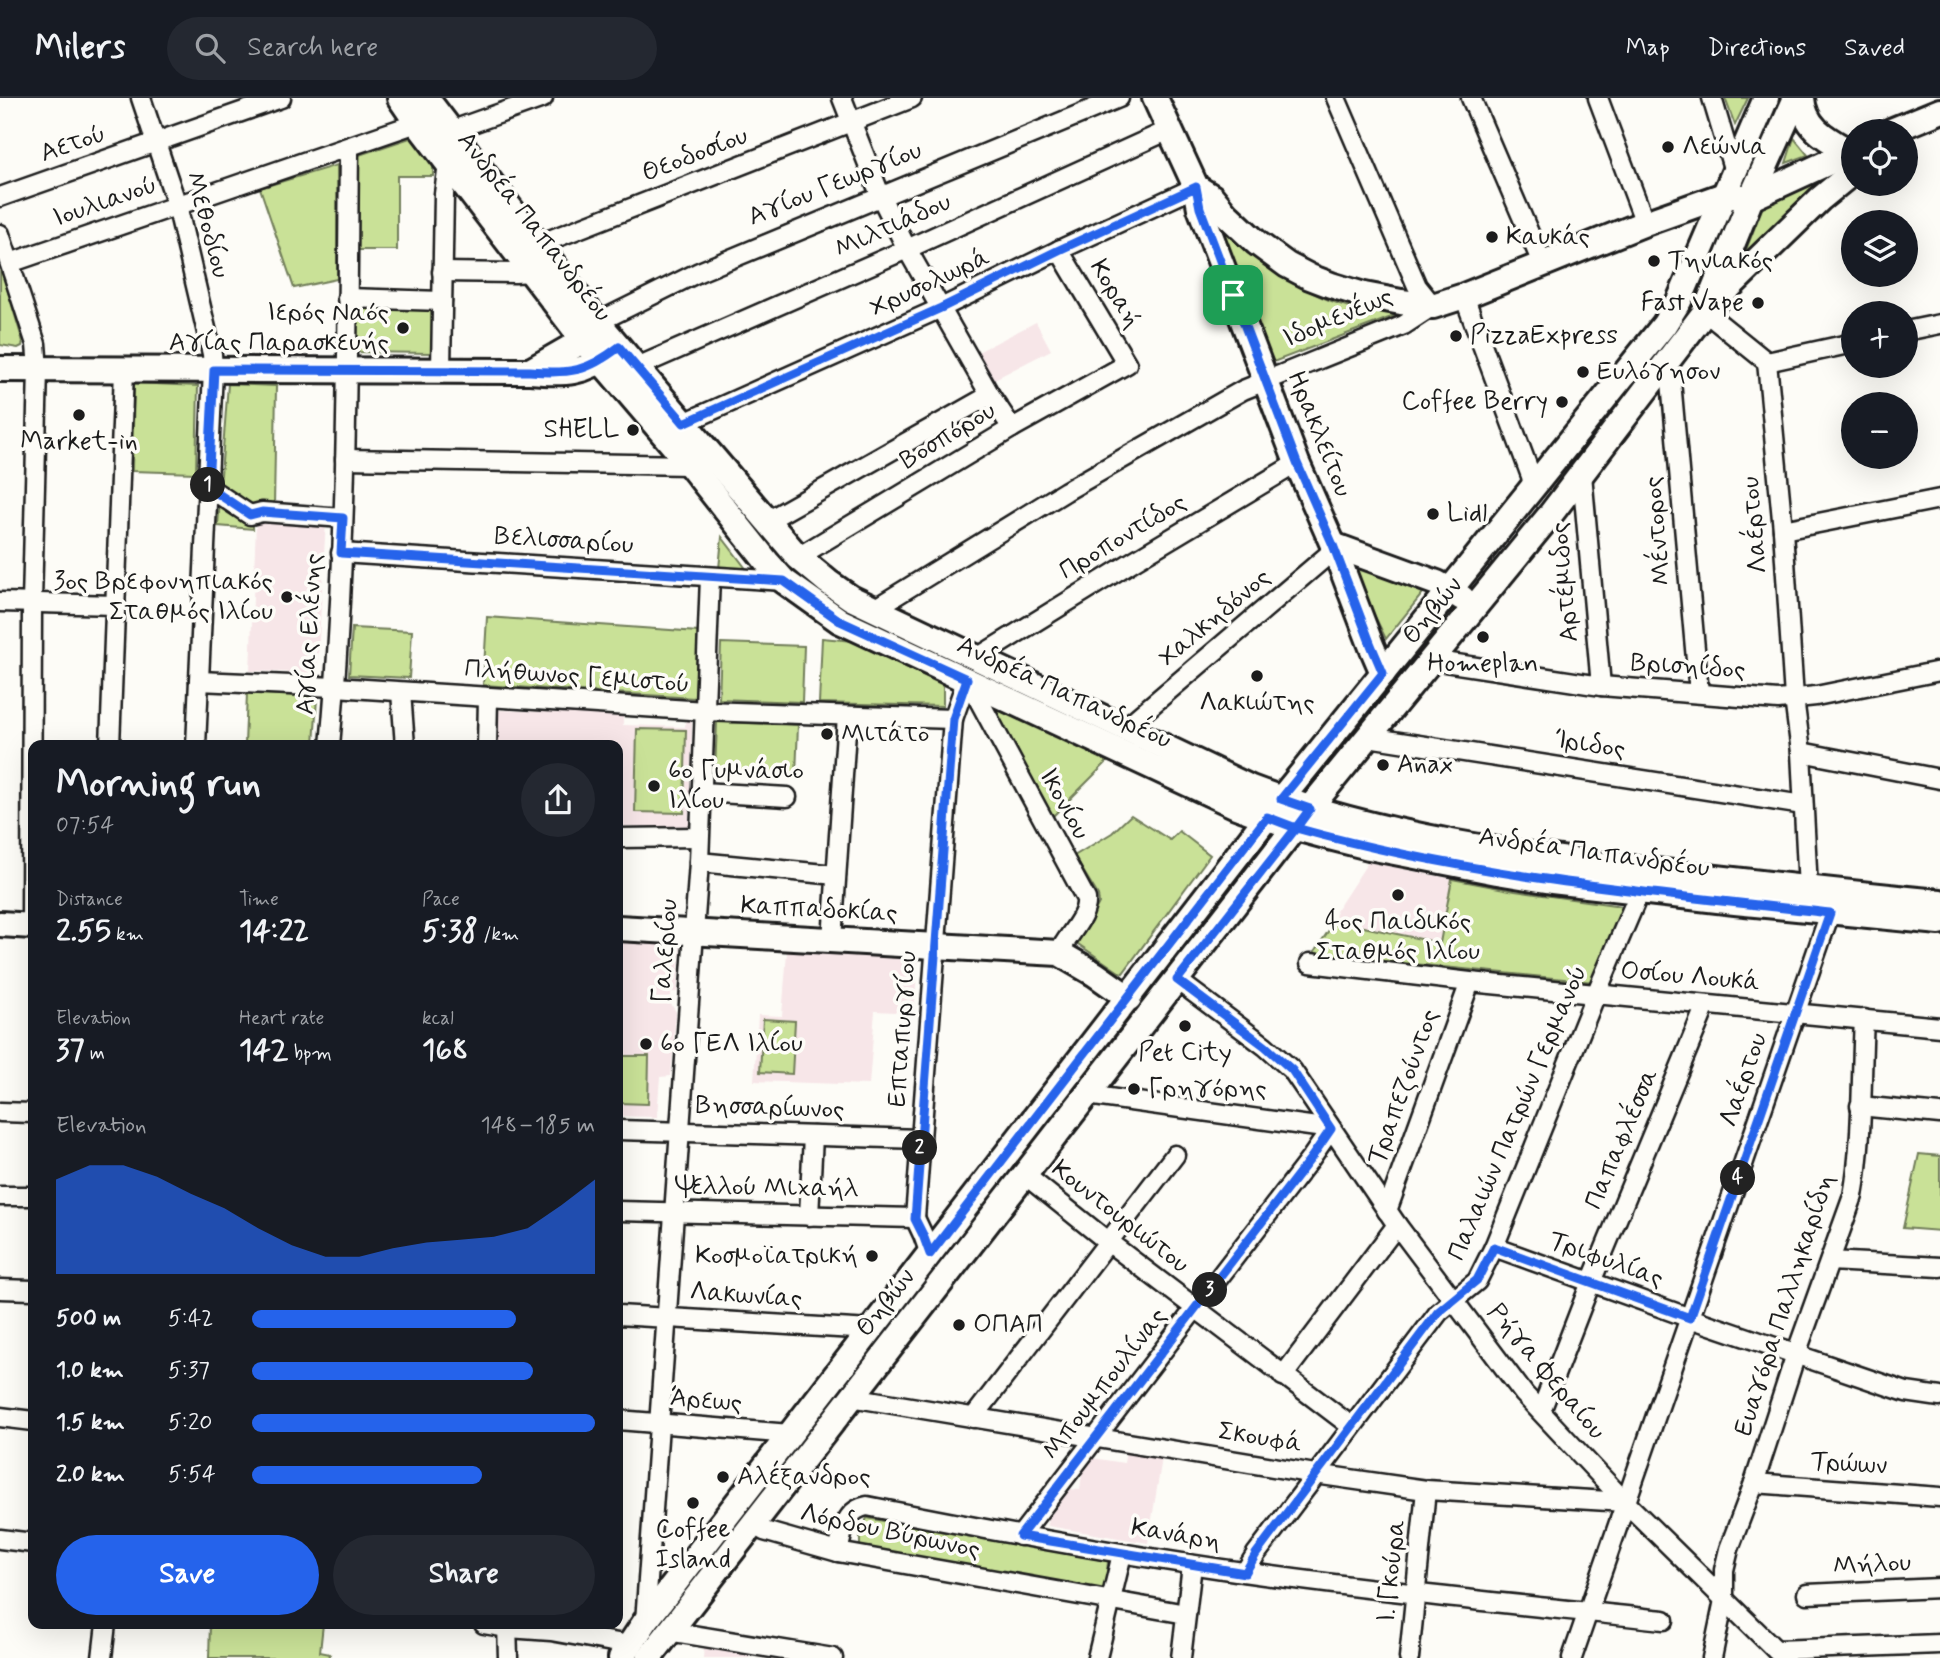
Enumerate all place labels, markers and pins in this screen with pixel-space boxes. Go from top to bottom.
place label: Λεώνια [1682,130,1767,164]
marker: Λεώνια [1660,139,1676,155]
place label: Καυκάς [1506,220,1590,254]
marker: Καυκάς [1484,229,1500,245]
place label: Τηνιακός [1668,244,1773,278]
marker: Τηνιακός [1646,253,1662,269]
pin [1203,265,1263,325]
place label: Fast Vape [1641,286,1744,320]
marker: Fast Vape [1750,295,1766,311]
place label: Ιερός Ναός Αγίας Παρασκευής [169,296,389,360]
place label: PizzaExpress [1470,319,1618,353]
marker: Ιερός Ναός Αγίας Παρασκευής [395,320,411,336]
marker: PizzaExpress [1448,328,1464,344]
place label: Ευλόγησον [1597,355,1721,389]
marker: Ευλόγησον [1575,364,1591,380]
place label: Coffee Berry [1401,385,1548,419]
marker: Coffee Berry [1554,394,1570,410]
marker: Market-in [71,407,87,423]
place label: SHELL [543,413,619,447]
marker: SHELL [625,422,641,438]
place label: Market-in [20,425,138,459]
pin: 1 [190,468,226,502]
place label: Lidl [1447,497,1487,531]
marker: Lidl [1425,506,1441,522]
place label: 3ος Βρεφονηπιακός Σταθμός Ιλίου [53,565,273,629]
marker: 3ος Βρεφονηπιακός Σταθμός Ιλίου [279,589,295,605]
marker: Homeplan [1475,629,1491,645]
place label: Homeplan [1427,647,1539,681]
marker: Λακιώτης [1249,668,1265,684]
place label: Λακιώτης [1199,686,1315,720]
place label: Μιτάτο [841,717,929,751]
marker: Μιτάτο [819,726,835,742]
place label: Anax [1397,748,1453,782]
place label: 6ο Γυμνάσιο Ιλίου [668,754,804,818]
marker: Anax [1375,757,1391,773]
marker: 6ο Γυμνάσιο Ιλίου [646,778,662,794]
marker: 4ος Παιδικός Σταθμός Ιλίου [1390,887,1406,903]
place label: 4ος Παιδικός Σταθμός Ιλίου [1316,905,1480,969]
marker: Pet City [1177,1018,1193,1034]
place label: 6ο ΓΕΛ Ιλίου [660,1027,803,1061]
marker: 6ο ΓΕΛ Ιλίου [638,1036,654,1052]
place label: Pet City [1138,1036,1232,1070]
place label: Γρηγόρης [1148,1072,1267,1106]
marker: Γρηγόρης [1126,1081,1142,1097]
pin: 2 [902,1130,937,1166]
pin: 4 [1720,1160,1756,1196]
place label: Κοσμοϊατρική [695,1239,858,1273]
marker: Κοσμοϊατρική [864,1248,880,1264]
pin: 3 [1192,1272,1228,1308]
place label: ΟΠΑΠ [973,1308,1043,1342]
marker: ΟΠΑΠ [951,1317,967,1333]
place label: Αλέξανδρος [737,1460,871,1494]
marker: Αλέξανδρος [715,1469,731,1485]
marker: Coffee Island [685,1495,701,1511]
place label: Coffee Island [655,1513,731,1577]

